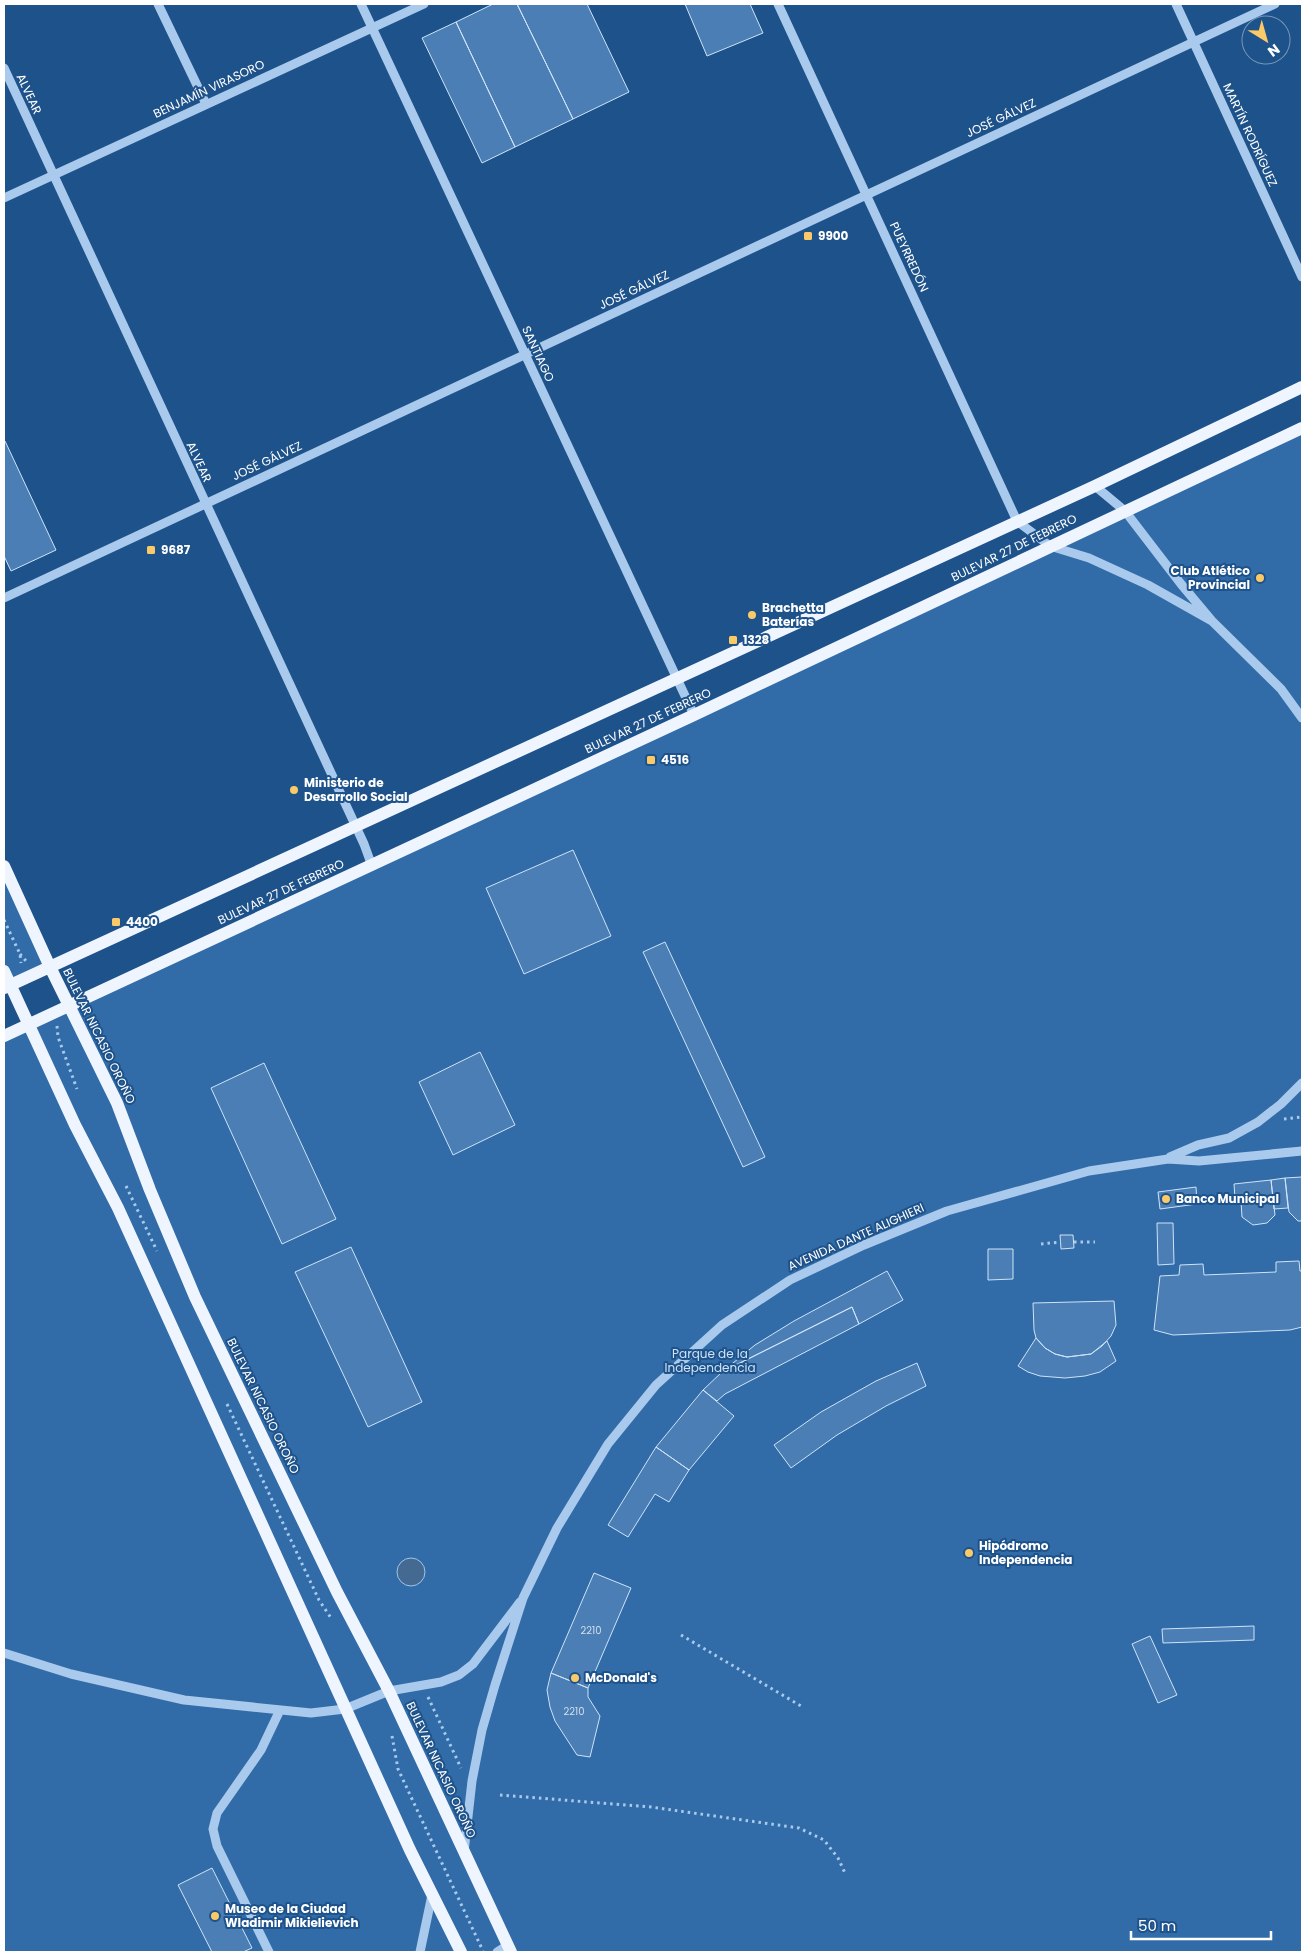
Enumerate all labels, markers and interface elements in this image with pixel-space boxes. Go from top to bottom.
north arrow [1241,15,1291,65]
text: N [1264,39,1284,62]
street label: BENJAMÍN VIRASORO [150,55,267,122]
street label: ALVEAR [13,71,46,117]
street label: MARTÍN RODRÍGUEZ [1219,80,1282,189]
street label: JOSÉ GÁLVEZ [963,94,1039,141]
street label: PUEYRREDÓN [886,219,933,295]
place label: 9900 [818,227,849,244]
marker: 9900 [802,230,814,242]
street label: JOSÉ GÁLVEZ [596,266,672,313]
street label: SANTIAGO [518,323,559,385]
street label: JOSÉ GÁLVEZ [229,437,305,484]
street label: ALVEAR [183,439,216,485]
street label: BULEVAR 27 DE FEBRERO [948,510,1079,585]
place label: 9687 [161,541,191,558]
marker: 9687 [145,544,157,556]
place label: Club Atlético Provincial [1171,562,1250,593]
marker: Club Atlético Provincial [1254,572,1266,584]
place label: Brachetta Baterías [762,599,824,630]
marker: Brachetta Baterías [746,609,758,621]
place label: 1328 [743,631,770,648]
marker: 1328 [727,634,739,646]
street label: BULEVAR 27 DE FEBRERO [582,684,714,757]
place label: 4516 [661,751,689,768]
marker: 4516 [645,754,657,766]
place label: Ministerio de Desarrollo Social [304,774,408,805]
marker: Ministerio de Desarrollo Social [288,784,300,796]
street label: BULEVAR 27 DE FEBRERO [215,855,347,928]
place label: 4400 [126,913,158,930]
marker: 4400 [110,916,122,928]
street label: BULEVAR NICASIO OROÑO [59,965,140,1106]
place label: Banco Municipal [1176,1190,1279,1207]
marker: Banco Municipal [1160,1193,1172,1205]
street label: AVENIDA DANTE ALIGHIERI [785,1199,927,1274]
street label: BULEVAR NICASIO OROÑO [223,1335,304,1476]
park label: Parque de la Independencia [665,1345,756,1376]
place label: Hipódromo Independencia [979,1537,1072,1568]
marker: Hipódromo Independencia [963,1547,975,1559]
house number: 2210 [581,1623,601,1638]
place label: McDonald's [585,1669,657,1686]
marker: McDonald's [569,1672,581,1684]
street label: BULEVAR NICASIO OROÑO [402,1699,481,1841]
house number: 2210 [564,1704,584,1719]
place label: Museo de la Ciudad Wladimir Mikielievich [225,1900,359,1931]
scale bar [1131,1908,1271,1940]
marker: Museo de la Ciudad Wladimir Mikielievich [209,1910,221,1922]
text: 50 m [1138,1915,1176,1936]

